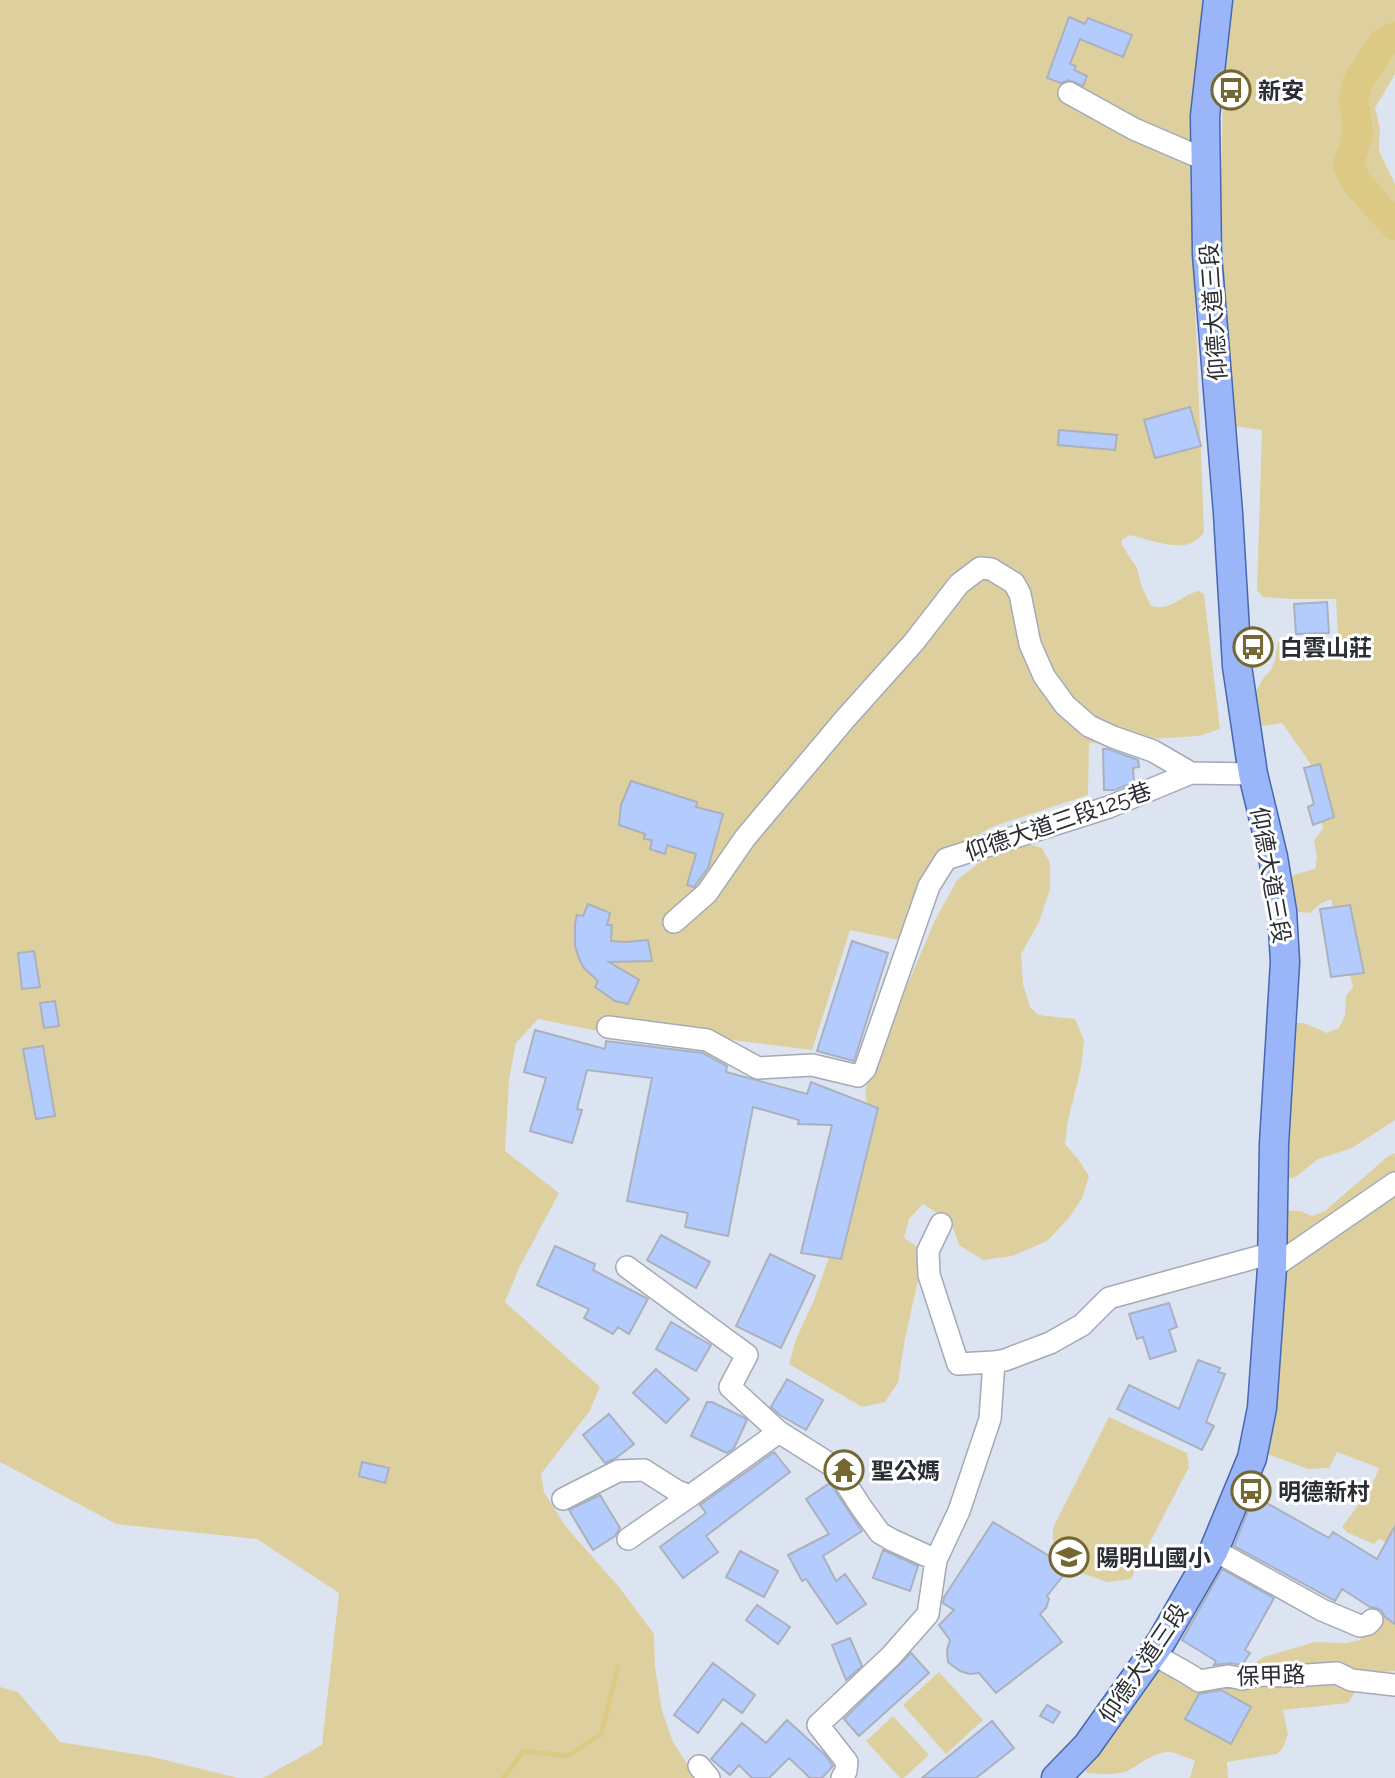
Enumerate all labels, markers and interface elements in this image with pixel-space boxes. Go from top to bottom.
bus stop icon: 新安 [1210,69,1252,111]
place label: 新安 [1258,77,1304,104]
street label: 仰德大道三段 [1195,242,1231,382]
bus stop icon: 白雲山莊 [1232,626,1274,668]
place label: 白雲山莊 [1280,634,1372,661]
street label: 仰德大道三段125巷 [961,776,1155,866]
street label: 仰德大道三段 [1246,805,1296,945]
temple icon: 聖公媽 [823,1449,865,1491]
place label: 聖公媽 [871,1457,940,1484]
bus stop icon: 明德新村 [1230,1470,1272,1512]
place label: 明德新村 [1278,1478,1370,1505]
school or university icon: 陽明山國小 [1048,1536,1090,1578]
place label: 陽明山國小 [1096,1544,1211,1571]
street label: 仰德大道三段 [1093,1598,1193,1728]
street label: 保甲路 [1236,1660,1306,1690]

